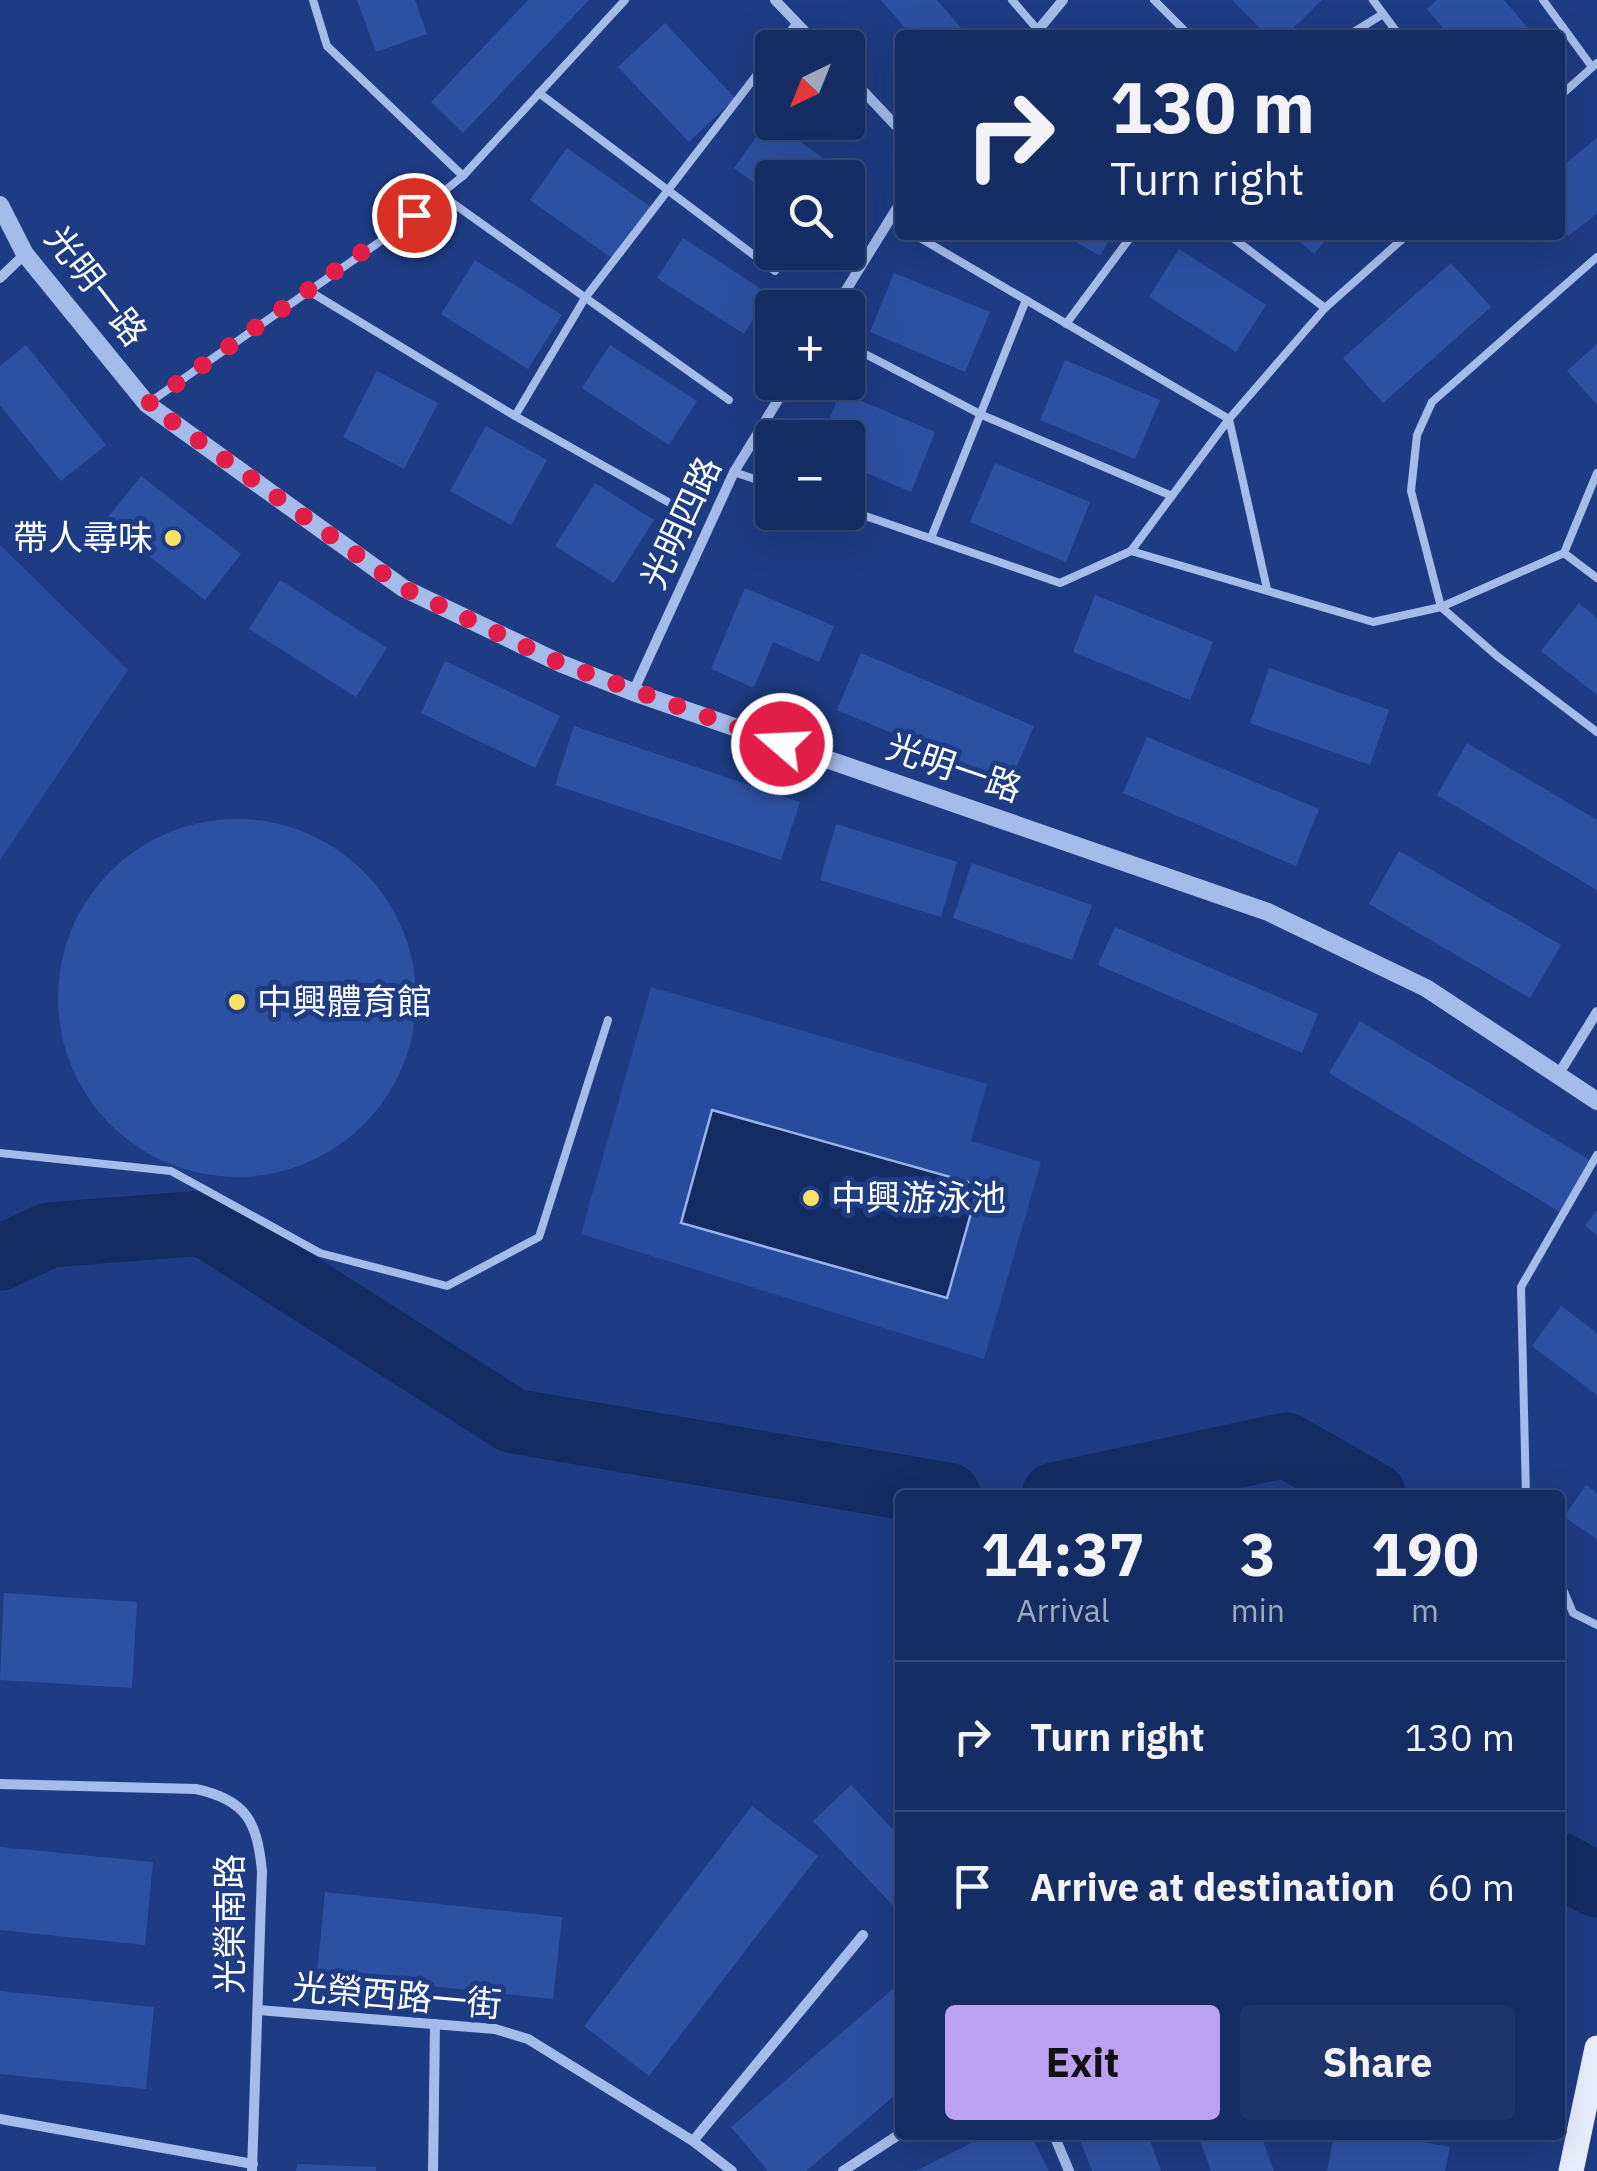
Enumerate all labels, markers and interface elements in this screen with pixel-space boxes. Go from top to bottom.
north arrow [755,30,865,140]
map controls [755,30,865,530]
text: 130 m [1110,61,1315,152]
icon: right [945,70,1075,200]
text: Turn right [1110,149,1305,207]
button: search [755,160,865,270]
pin [372,173,457,258]
icon: arrive [387,188,442,243]
street label: 光明一路 [36,216,158,355]
button: + [755,290,865,400]
button: − [755,420,865,530]
street label: 光明四路 [630,449,731,596]
place label: 帶人尋味 [13,514,153,560]
marker: 帶人尋味 [162,527,184,549]
position arrow [730,692,834,796]
street label: 光明一路 [881,723,1028,812]
place label: 中興體育館 [257,978,432,1024]
marker: 中興體育館 [226,991,248,1013]
place label: 中興游泳池 [831,1174,1006,1220]
marker: 中興游泳池 [800,1187,822,1209]
text: 14:37 [981,1514,1145,1593]
text: 3 [1240,1514,1276,1593]
text: 190 [1371,1514,1479,1593]
text: Arrival [1016,1589,1110,1631]
text: min [1231,1589,1285,1631]
text: m [1411,1589,1439,1631]
icon: right [945,1709,1000,1764]
text: Turn right [1030,1712,1205,1761]
text: 130 m [1404,1712,1515,1761]
street label: 光榮南路 [206,1854,252,1994]
icon: arrive [945,1859,1000,1914]
text: Arrive at destination [1030,1862,1395,1911]
text: 60 m [1427,1862,1515,1911]
street label: 光榮西路一街 [290,1963,504,2027]
button: Exit [945,2005,1220,2120]
button: Share [1240,2005,1515,2120]

